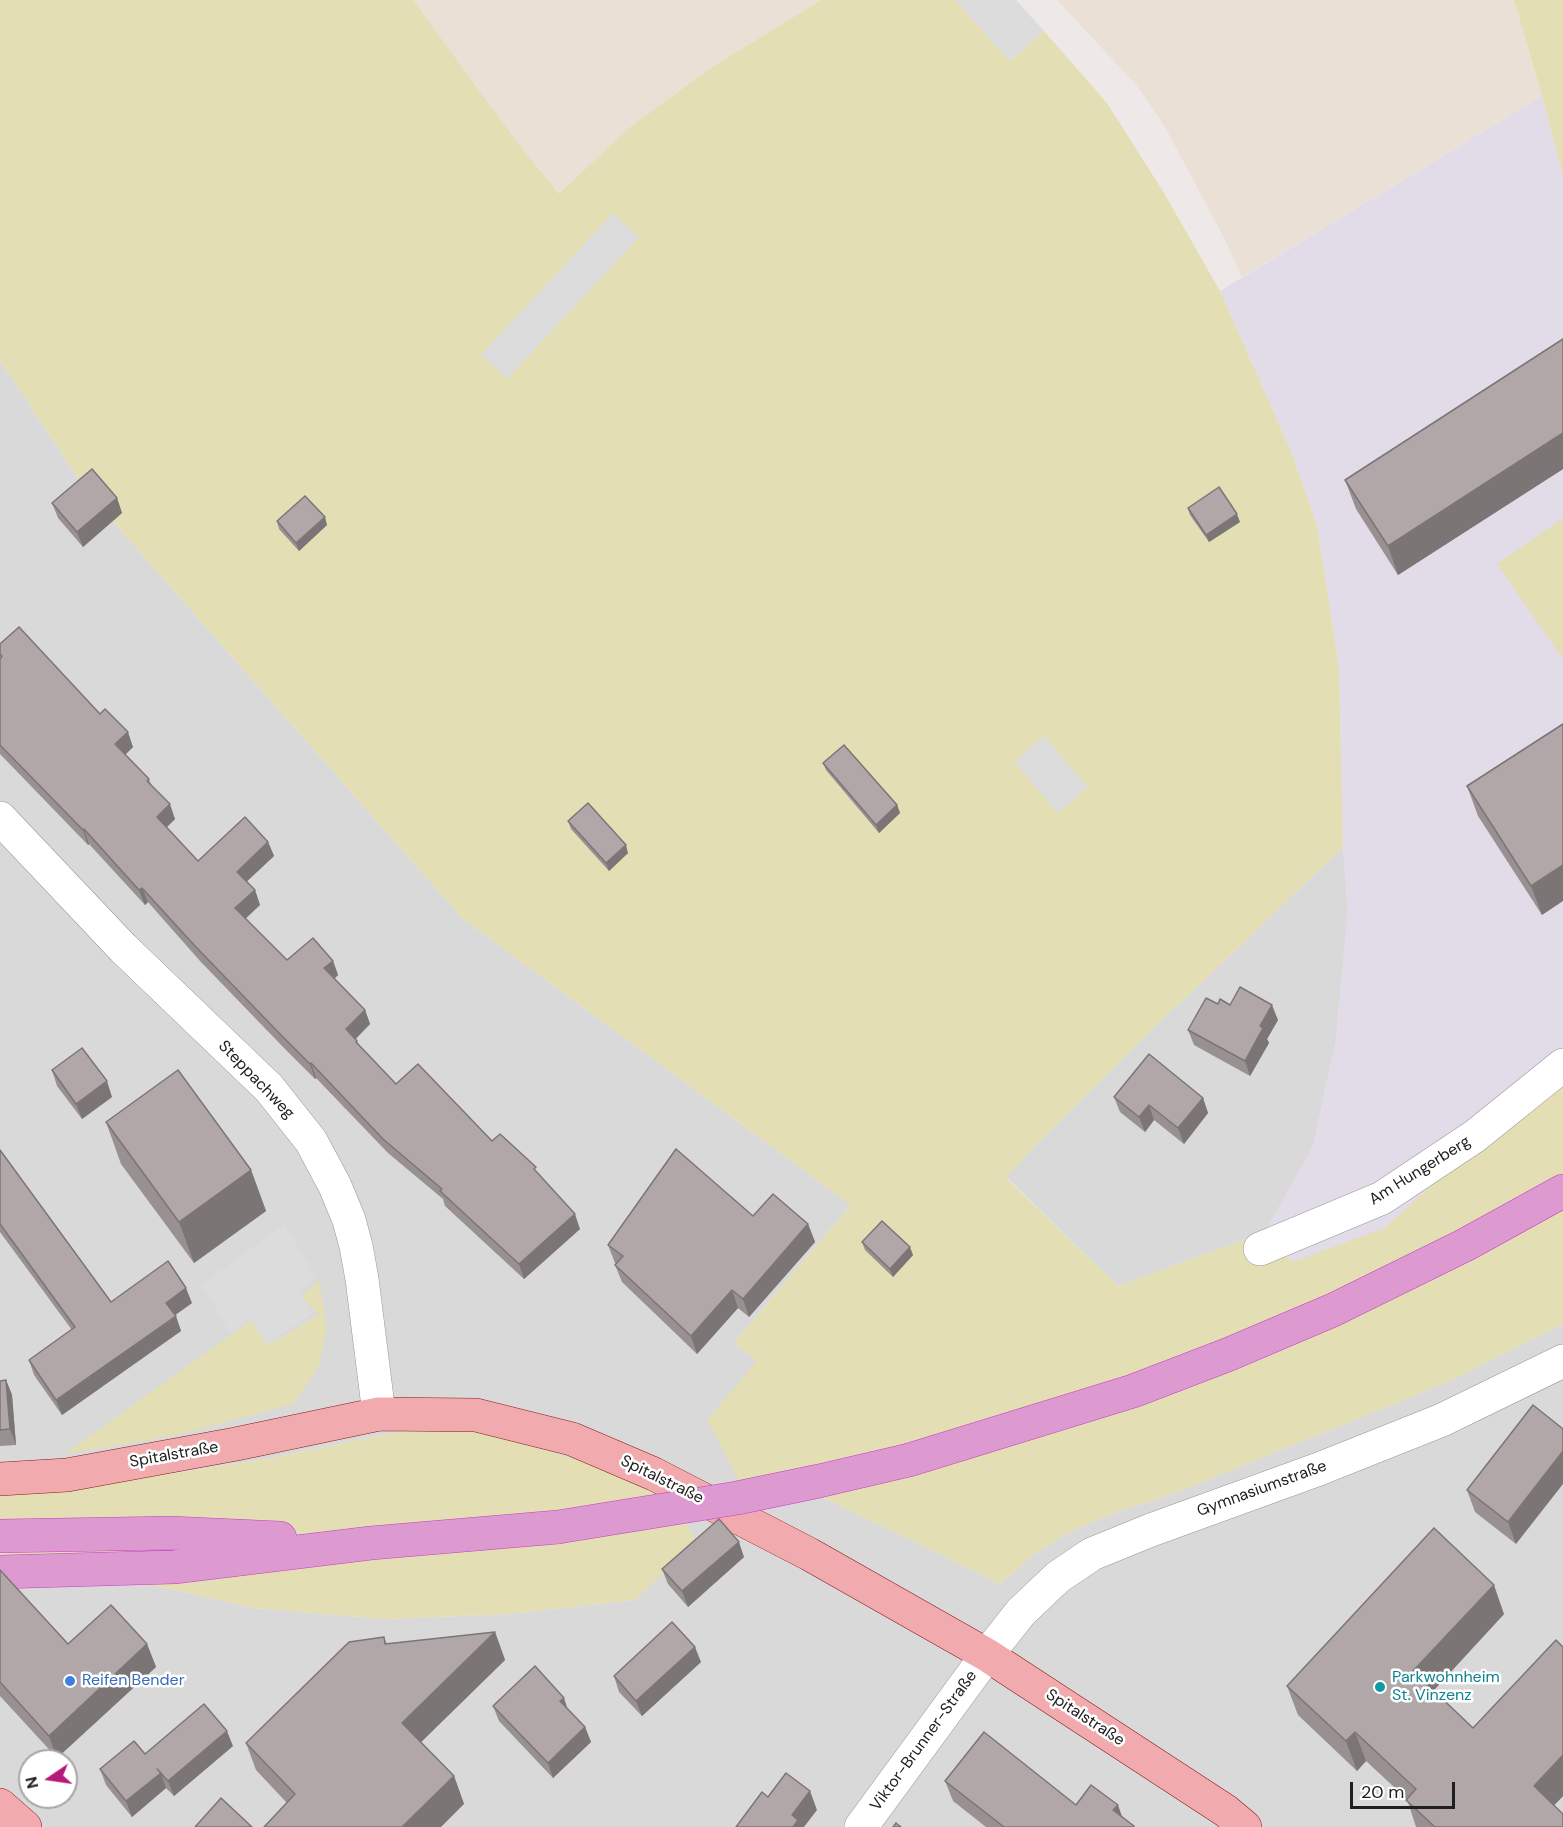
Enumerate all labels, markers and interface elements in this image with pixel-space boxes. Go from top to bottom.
street label: Steppachweg [214,1037,298,1123]
street label: Am Hungerberg [1366,1132,1474,1210]
street label: Spitalstraße [128,1438,220,1472]
street label: Spitalstraße [617,1452,707,1508]
street label: Gymnasiumstraße [1195,1457,1329,1521]
street label: Viktor-Brunner-Straße [867,1667,981,1815]
place label: Parkwohnheim St. Vinzenz [1392,1668,1500,1706]
place label: Reifen Bender [82,1671,185,1691]
marker: Reifen Bender [63,1674,77,1688]
marker: Parkwohnheim St. Vinzenz [1373,1680,1387,1694]
street label: Spitalstraße [1042,1686,1128,1750]
north arrow [18,1749,78,1809]
scale bar [1353,1770,1458,1808]
text: N [20,1775,43,1791]
text: 20 m [1361,1780,1404,1804]

